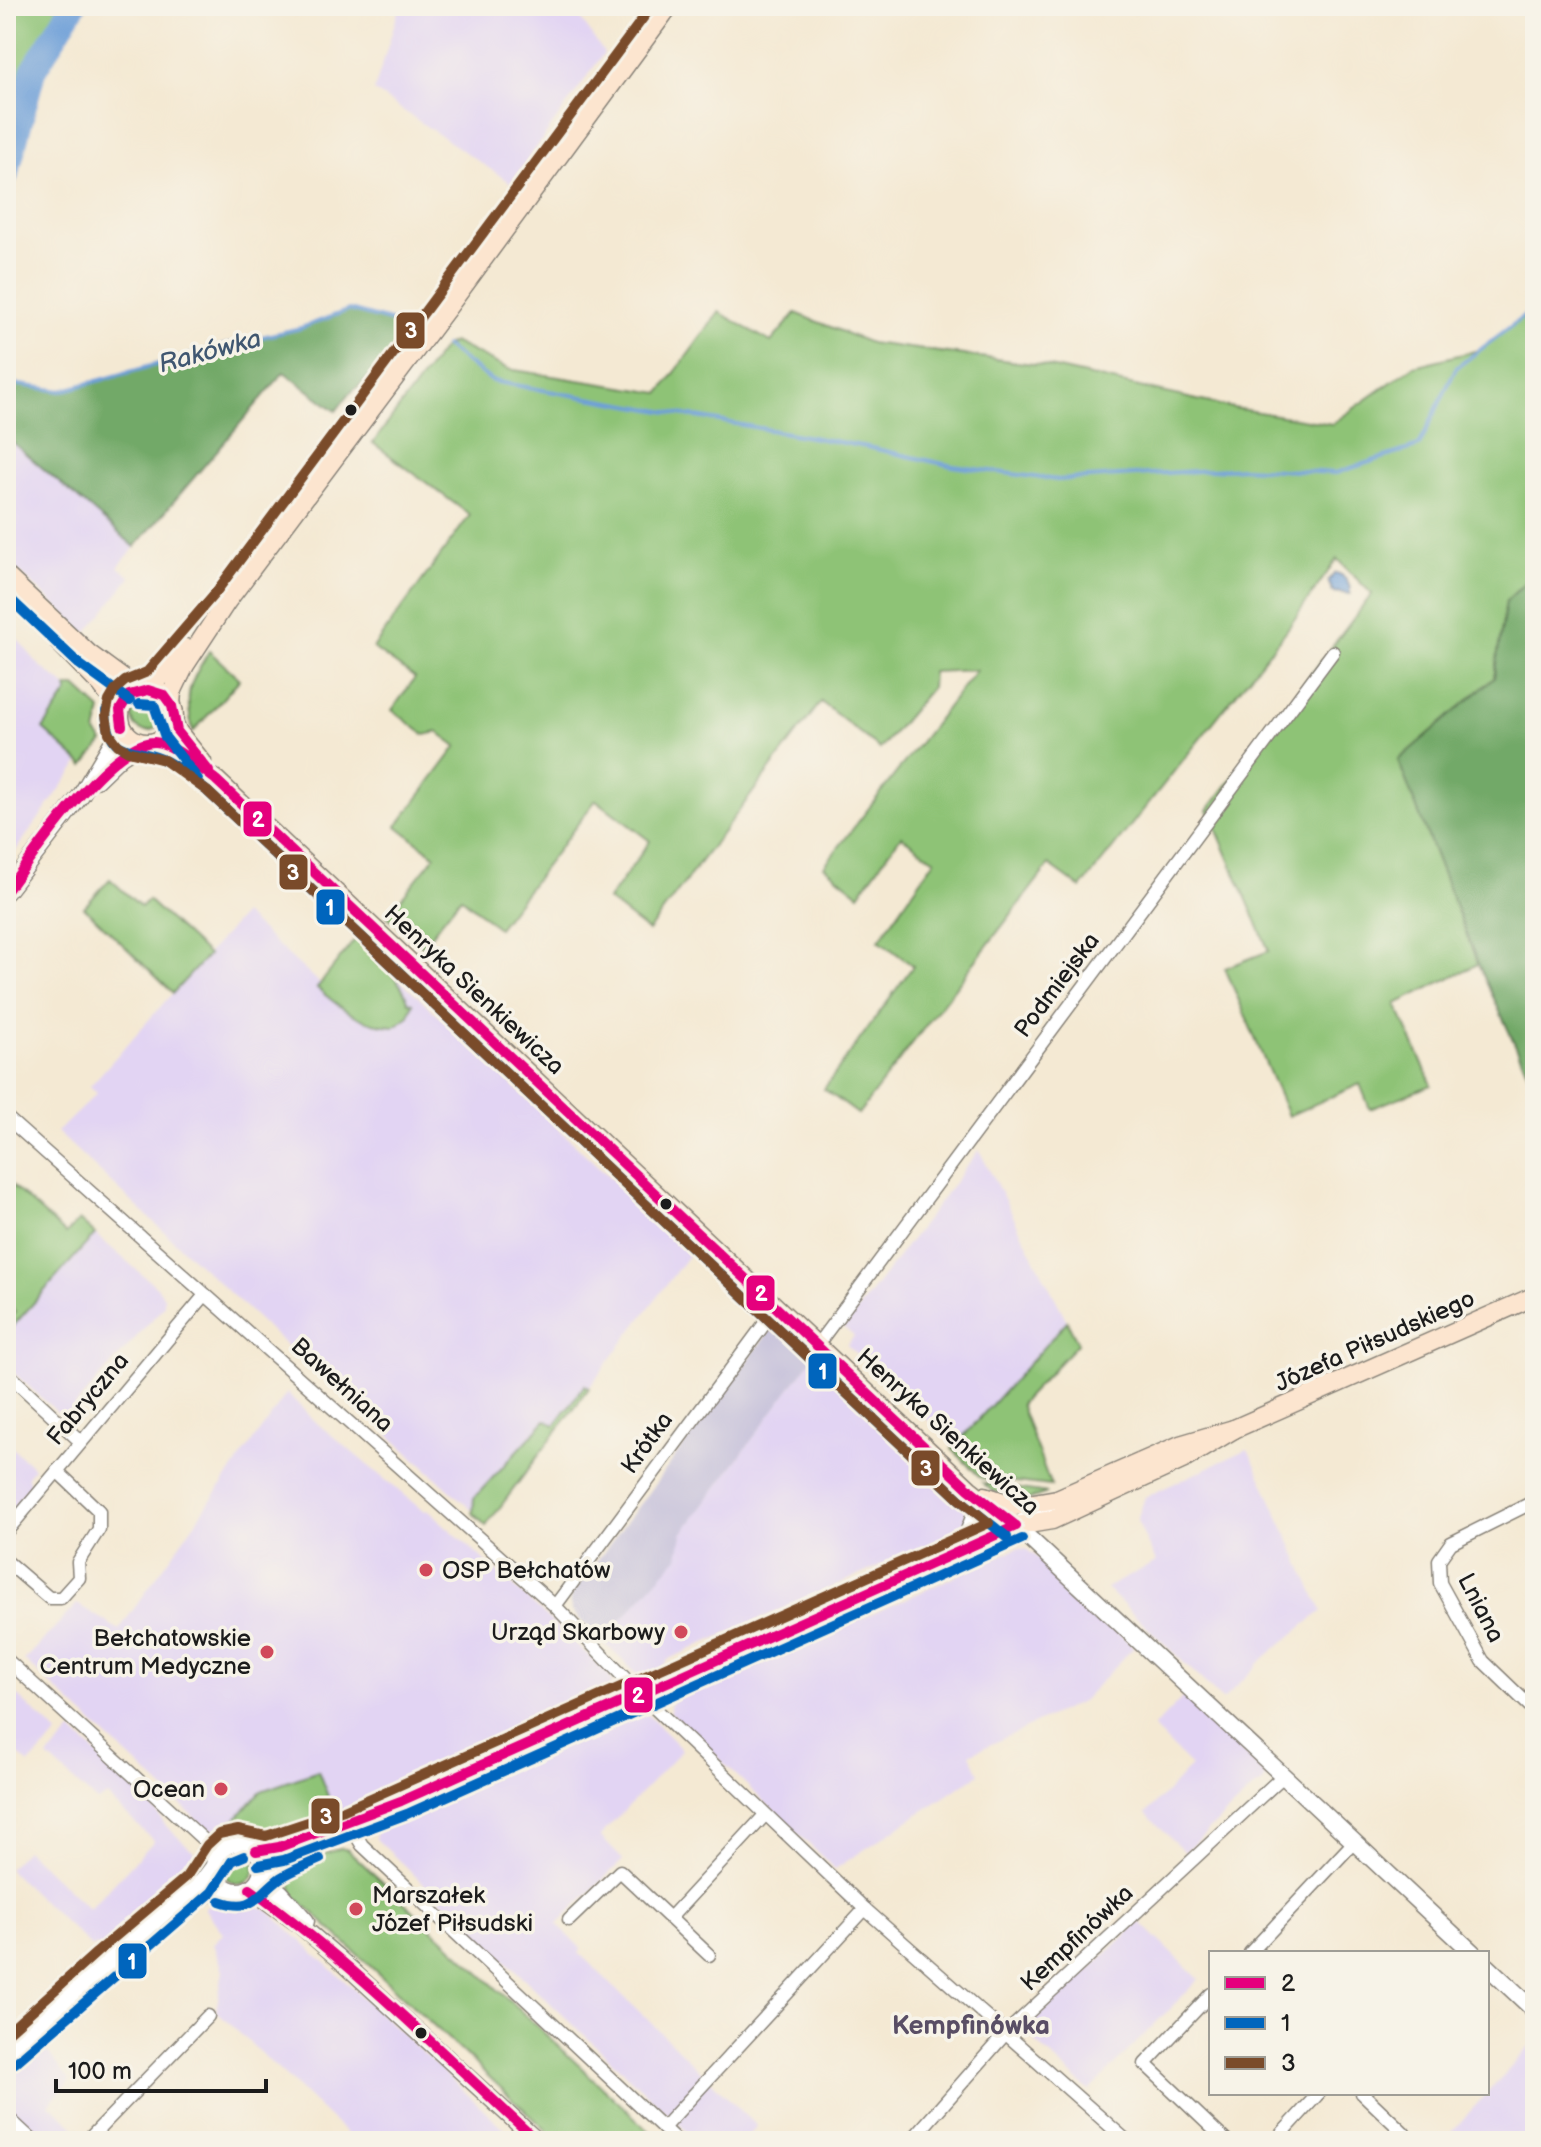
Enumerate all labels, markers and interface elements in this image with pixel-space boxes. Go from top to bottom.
line badge: 3 [395,311,426,350]
text: 3 [405,318,418,345]
water label: Rakówka [155,323,265,381]
unlabelled marker [343,402,359,418]
line badge: 2 [242,800,273,838]
text: 2 [251,807,265,834]
line badge: 3 [278,853,309,891]
text: 3 [287,860,300,887]
line badge: 1 [315,888,346,926]
text: 1 [325,895,335,922]
street label: Henryka Sienkiewicza [378,899,570,1081]
street label: Podmiejska [1008,927,1106,1043]
unlabelled marker [658,1196,674,1212]
line badge: 2 [745,1274,776,1312]
text: 2 [754,1281,768,1308]
street label: Józefa Piłsudskiego [1271,1284,1479,1398]
street label: Bawełniana [285,1332,399,1438]
street label: Henryka Sienkiewicza [851,1342,1045,1522]
street label: Fabryczna [41,1347,135,1451]
line badge: 1 [807,1352,838,1390]
text: 1 [818,1359,828,1386]
street label: Krótka [615,1406,679,1480]
line badge: 3 [910,1449,941,1487]
text: 3 [920,1456,933,1483]
place label: OSP Bełchatów [442,1556,610,1585]
marker: OSP Bełchatów [417,1561,435,1579]
street label: Lniana [1451,1569,1511,1647]
place label: Urząd Skarbowy [491,1618,665,1647]
marker: Urząd Skarbowy [672,1623,690,1641]
place label: Bełchatowskie Centrum Medyczne [40,1624,251,1681]
marker: Bełchatowskie Centrum Medyczne [258,1643,276,1661]
line badge: 2 [623,1676,654,1714]
text: 2 [631,1683,645,1710]
place label: Ocean [133,1775,205,1804]
marker: Ocean [212,1780,230,1798]
line badge: 3 [310,1797,341,1835]
text: 3 [320,1804,333,1831]
street label: Kempfinówka [1015,1879,1139,1997]
place label: Marszałek Józef Piłsudski [372,1881,533,1938]
marker: Marszałek Józef Piłsudski [347,1900,365,1918]
line badge: 1 [117,1942,148,1980]
text: 1 [127,1949,137,1976]
legend [1209,1951,1489,2095]
text: 2 [1281,1969,1295,1998]
text: 1 [1281,2009,1290,2038]
district label: Kempfinówka [892,2011,1050,2042]
unlabelled marker [413,2025,429,2041]
scale bar [56,2043,266,2093]
text: 3 [1281,2049,1296,2078]
text: 100 m [68,2057,132,2086]

